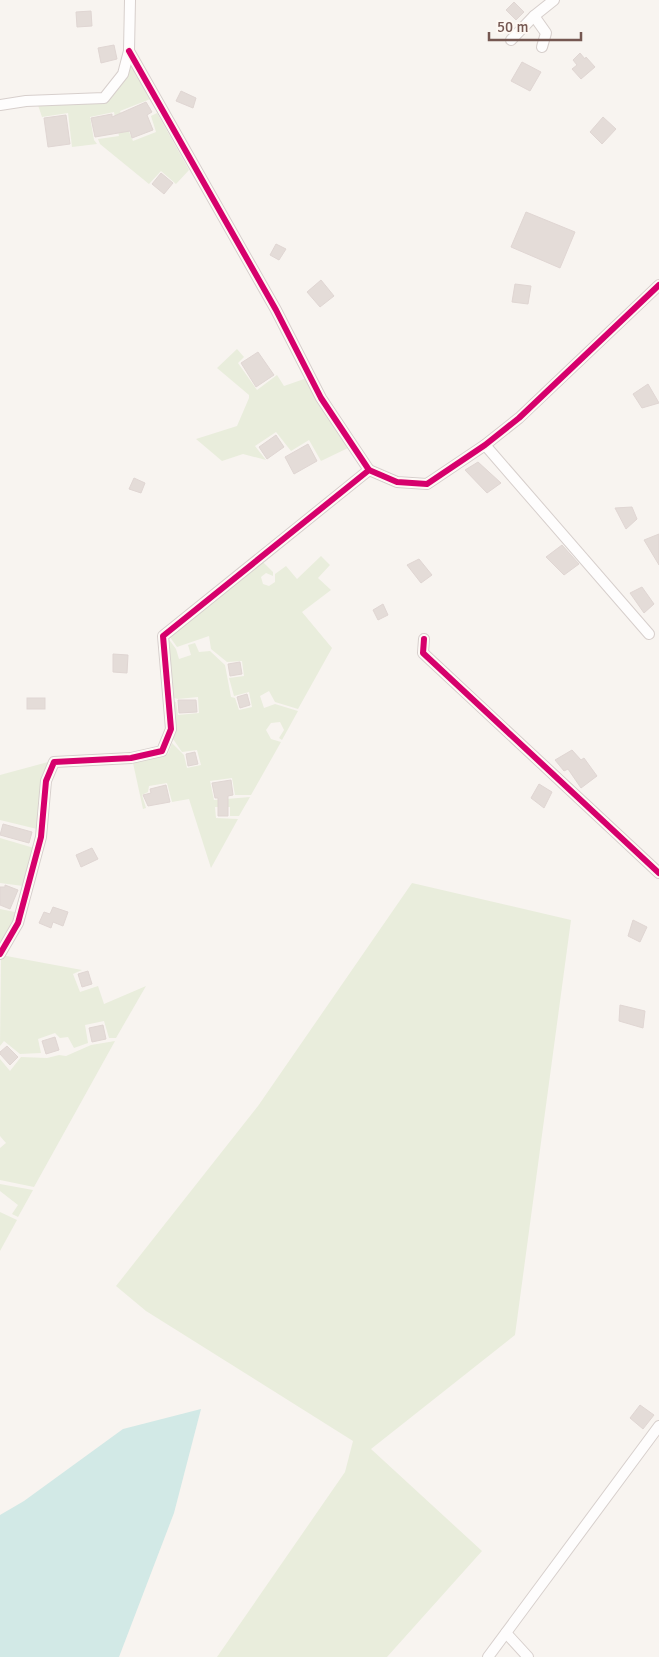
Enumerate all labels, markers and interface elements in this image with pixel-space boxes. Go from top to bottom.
scale bar [489,10,582,42]
text: 50 m [497,18,528,36]

